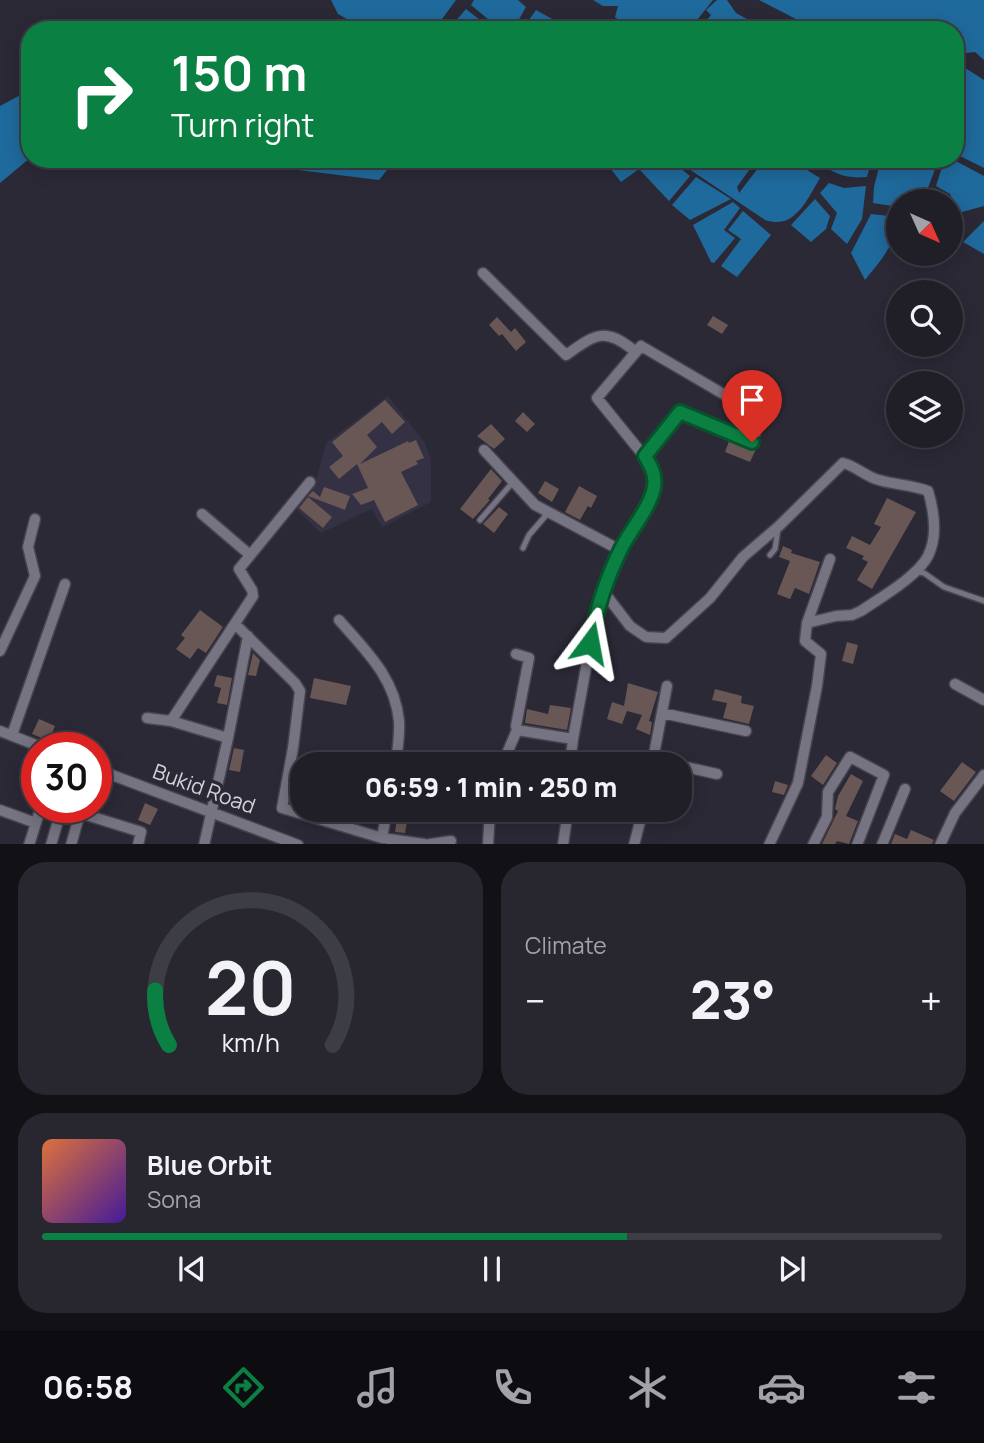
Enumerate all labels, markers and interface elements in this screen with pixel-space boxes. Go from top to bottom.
text: 150 m [171,39,307,106]
icon: right [56,49,147,140]
text: Turn right [171,103,314,147]
north arrow [886,189,962,266]
map controls [886,189,963,448]
button: search [886,280,963,357]
pin [722,370,782,442]
button: layers [886,371,963,448]
icon: arrive [733,381,771,419]
position arrow [553,606,627,680]
speed limit sign: 30 [21,732,112,823]
street label: Bukid Road [149,757,259,820]
text: 06:59 · 1 min · 250 m [365,769,617,805]
text: Climate [525,929,607,961]
text: 20 [205,937,296,1037]
text: 23° [690,964,776,1035]
text: − [525,974,546,1026]
text: + [920,974,942,1026]
text: km/h [221,1024,280,1059]
text: Blue Orbit [147,1147,272,1183]
text: Sona [147,1183,201,1215]
icon: previous [173,1250,211,1288]
icon: pause [473,1250,511,1288]
icon: next [773,1250,811,1288]
icon: directions [219,1363,268,1412]
icon: music [353,1363,402,1412]
icon: phone [488,1363,537,1412]
icon: climate [623,1363,672,1412]
icon: car [757,1363,806,1412]
icon: filters [892,1363,941,1412]
text: 06:58 [43,1365,133,1409]

